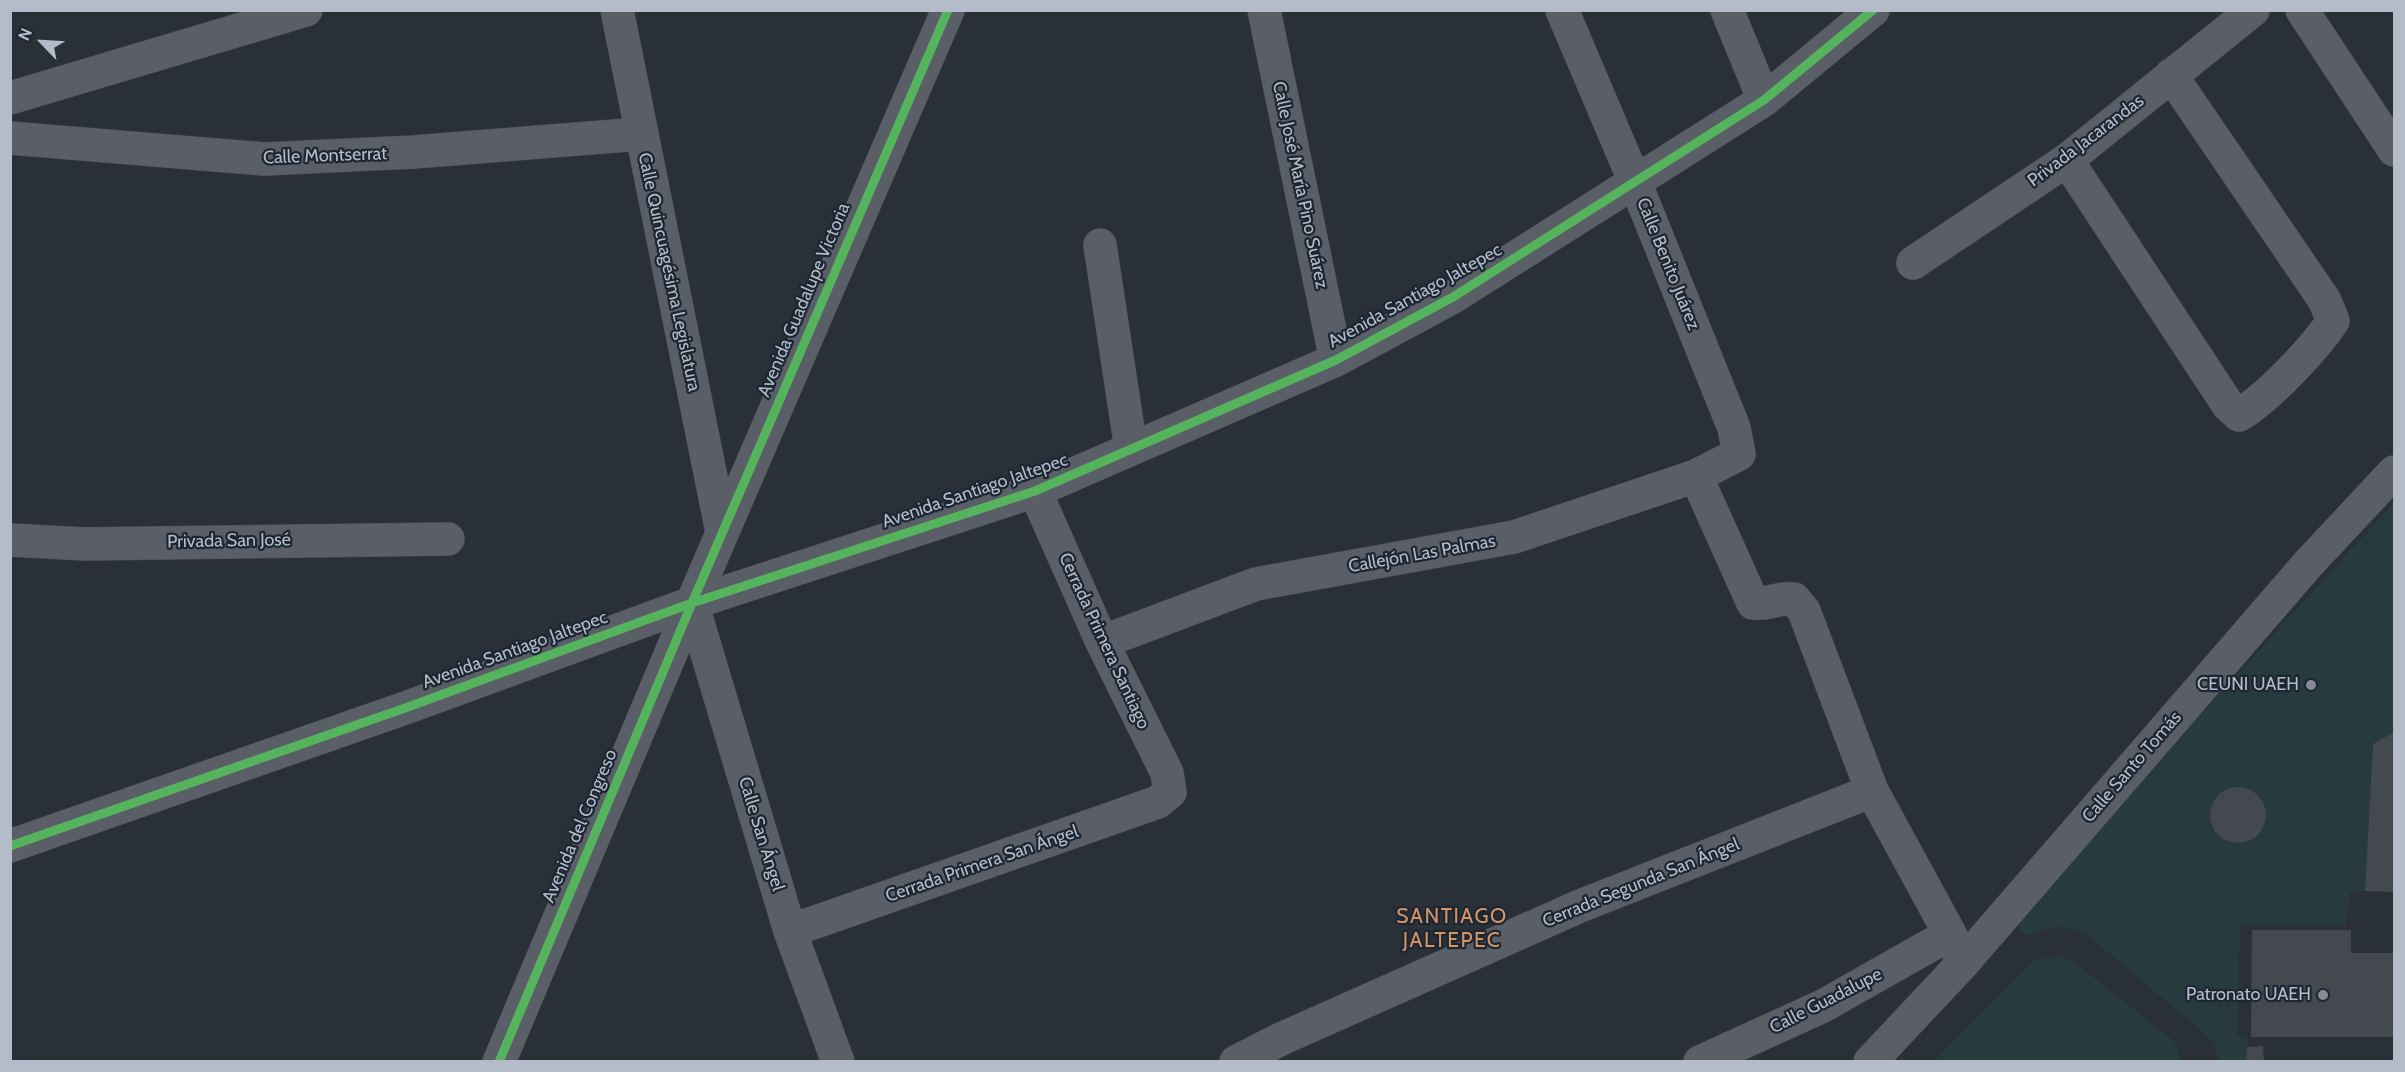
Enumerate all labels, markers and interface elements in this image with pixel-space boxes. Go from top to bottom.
north arrow [12,12,72,72]
text: N [14,25,36,43]
street label: Calle José María Pino Suárez [1267,79,1333,291]
street label: Privada Jacarandas [2024,90,2148,192]
street label: Calle Montserrat [263,143,387,169]
street label: Calle Quincuagésima Legislatura [633,151,705,393]
street label: Calle Benito Juárez [1632,195,1704,333]
street label: Avenida Guadalupe Victoria [753,200,855,400]
street label: Avenida Santiago Jaltepec [1324,239,1506,353]
street label: Avenida Santiago Jaltepec [879,449,1071,533]
street label: Privada San José [167,529,291,553]
street label: Callejón Las Palmas [1347,530,1497,578]
street label: Cerrada Primera Santiago [1054,549,1154,733]
street label: Avenida Santiago Jaltepec [420,606,610,694]
place label: CEUNI UAEH [2197,674,2299,696]
marker: CEUNI UAEH [2304,678,2318,692]
street label: Calle Santo Tomás [2078,707,2186,827]
street label: Avenida del Congreso [538,746,622,906]
street label: Calle San Ángel [733,774,789,894]
street label: Cerrada Primera San Ángel [883,821,1081,907]
street label: Cerrada Segunda San Ángel [1539,834,1743,932]
district label: SANTIAGO JALTEPEC [1396,904,1508,954]
street label: Calle Guadalupe [1766,963,1886,1039]
place label: Patronato UAEH [2186,984,2311,1006]
marker: Patronato UAEH [2316,988,2330,1002]

